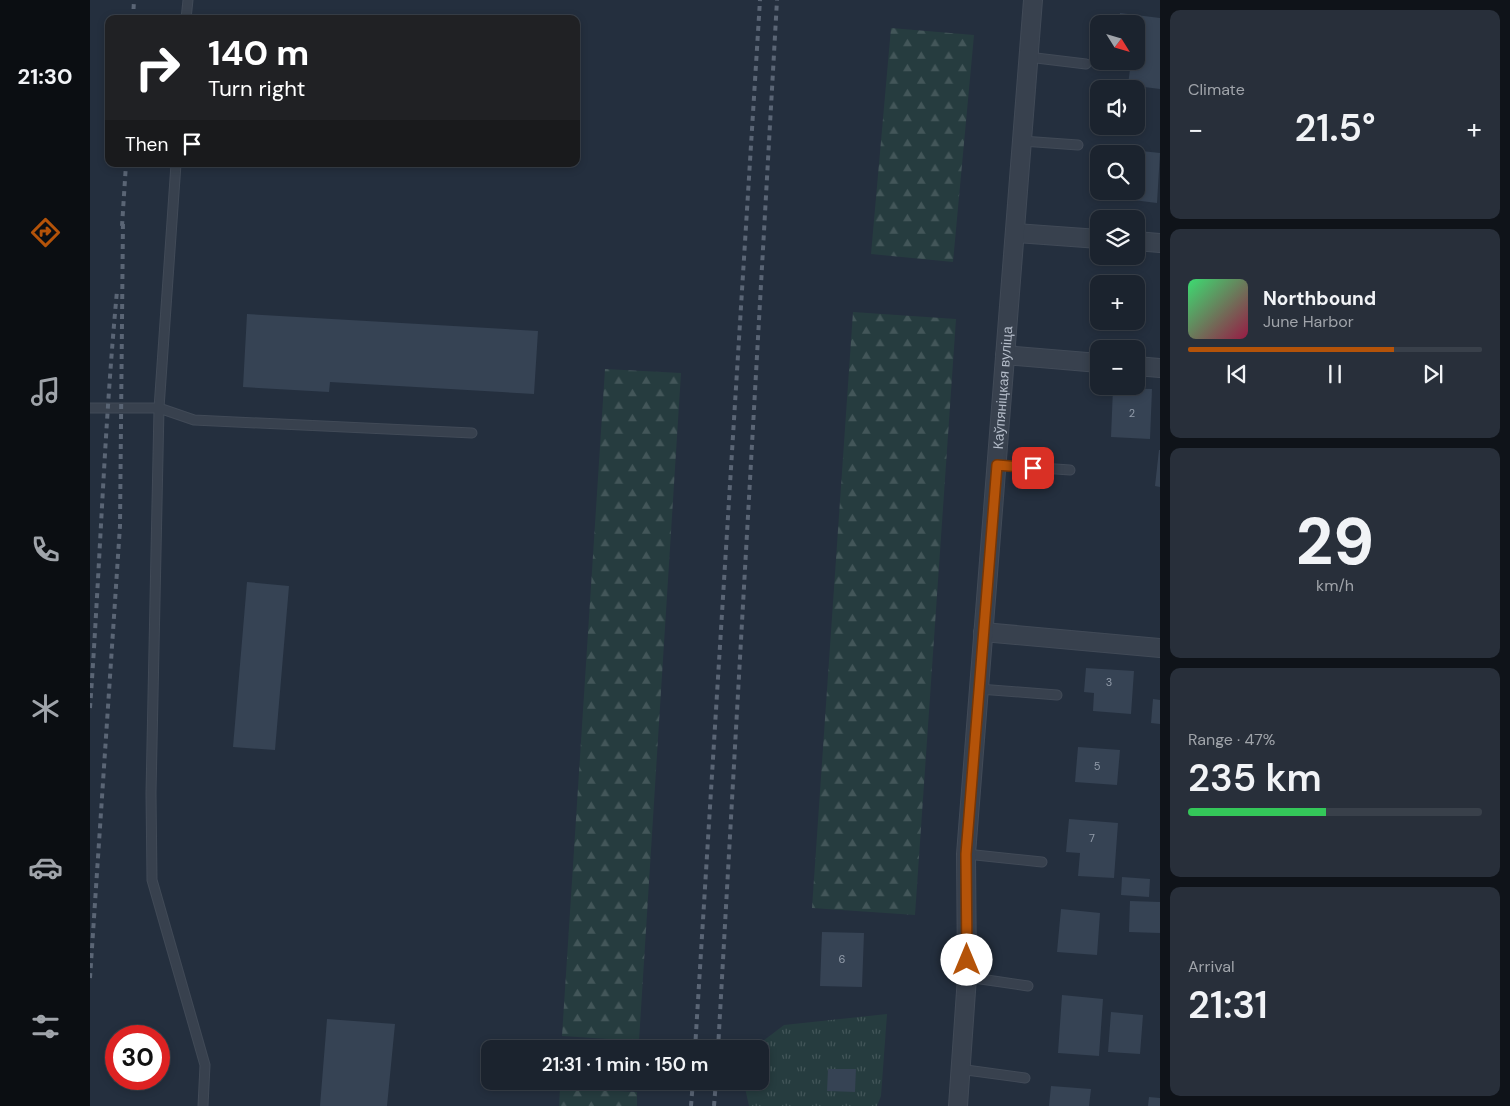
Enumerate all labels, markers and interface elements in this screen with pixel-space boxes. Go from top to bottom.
north arrow [1090,15,1145,70]
map controls [1090,15,1145,395]
text: 140 m [208,30,309,76]
icon: right [125,35,190,100]
text: 21:30 [17,62,73,91]
text: Turn right [208,74,305,103]
text: Climate [1188,79,1245,100]
button: sound [1090,80,1145,135]
text: 21.5° [1294,103,1376,153]
text: − [1188,111,1203,148]
text: + [1467,111,1482,148]
icon: arrive [178,130,206,158]
text: Then [125,132,168,157]
button: search [1090,145,1145,200]
button: layers [1090,210,1145,265]
icon: directions [28,215,63,250]
button: + [1090,275,1145,330]
text: Northbound [1263,286,1376,311]
text: June Harbor [1263,311,1354,332]
street label: Каўпяніцкая вуліца [989,325,1016,450]
button: − [1090,340,1145,395]
icon: previous [1223,360,1251,388]
icon: pause [1321,360,1349,388]
icon: next [1419,360,1447,388]
icon: music [28,374,63,409]
house number: 2 [1129,406,1135,420]
pin [1012,447,1054,489]
icon: arrive [1019,454,1047,482]
text: 29 [1296,500,1374,584]
icon: phone [28,532,63,567]
text: km/h [1316,575,1354,596]
house number: 3 [1106,675,1112,689]
icon: climate [28,691,63,726]
text: Range · 47% [1188,729,1275,750]
text: 235 km [1188,753,1322,803]
house number: 5 [1094,759,1101,773]
house number: 7 [1089,831,1095,845]
icon: car [28,850,63,885]
position arrow [940,933,992,985]
house number: 6 [839,952,846,966]
text: Arrival [1188,956,1235,977]
text: 21:31 [1188,980,1268,1030]
icon: filters [28,1009,63,1044]
speed limit sign: 30 [105,1025,170,1090]
text: 21:31 · 1 min · 150 m [542,1052,708,1077]

